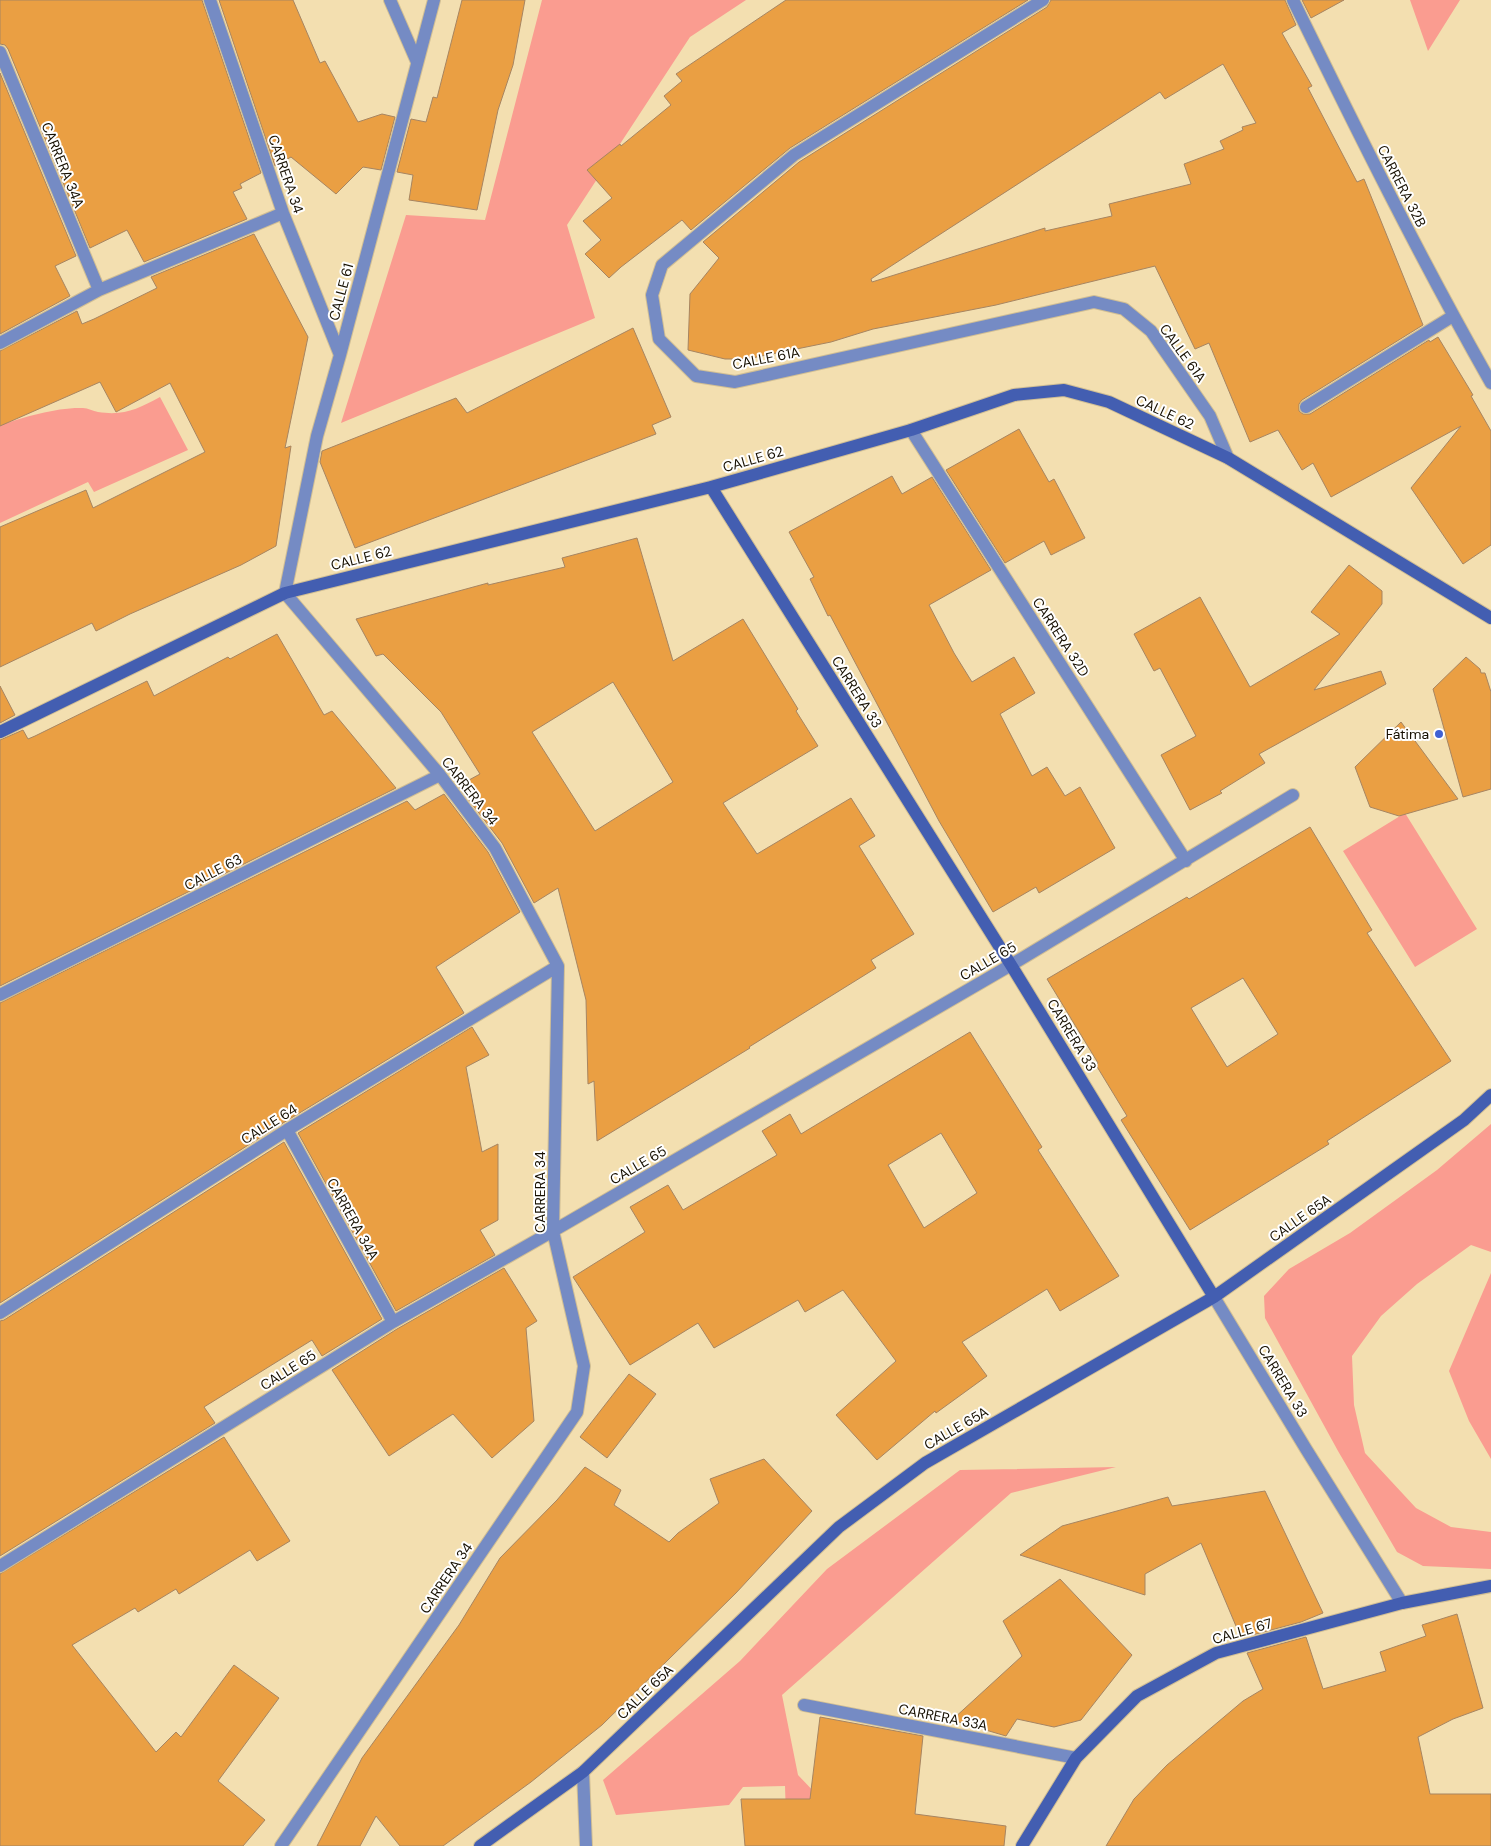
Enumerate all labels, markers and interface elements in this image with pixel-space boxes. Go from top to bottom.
street label: CARRERA 34A [38,119,88,211]
street label: CARRERA 34 [264,132,308,216]
street label: CARRERA 32B [1374,142,1430,230]
street label: CALLE 61 [325,261,357,323]
street label: CALLE 61A [1156,320,1210,386]
street label: CALLE 61A [731,343,801,373]
street label: CALLE 62 [1133,391,1197,433]
street label: CALLE 62 [721,442,785,476]
street label: CALLE 62 [329,542,393,574]
street label: CARRERA 32D [1029,594,1093,680]
street label: CARRERA 33 [828,653,886,731]
place label: Fátima [1386,725,1429,743]
marker: Fátima [1433,728,1445,740]
street label: CARRERA 34 [438,753,503,829]
street label: CALLE 63 [181,850,245,894]
street label: CALLE 65 [956,938,1020,984]
street label: CARRERA 33 [1043,995,1101,1075]
street label: CALLE 64 [238,1099,301,1148]
street label: CALLE 65 [606,1142,670,1188]
street label: CARRERA 34 [531,1151,549,1233]
street label: CARRERA 34A [323,1175,383,1263]
street label: CALLE 65A [1266,1190,1334,1246]
street label: CARRERA 33 [1254,1341,1312,1421]
street label: CALLE 65 [257,1346,319,1394]
street label: CALLE 65A [921,1402,991,1454]
street label: CARRERA 34 [416,1539,477,1617]
street label: CALLE 67 [1210,1614,1274,1648]
street label: CALLE 65A [613,1661,677,1723]
street label: CARRERA 33A [897,1700,989,1734]

